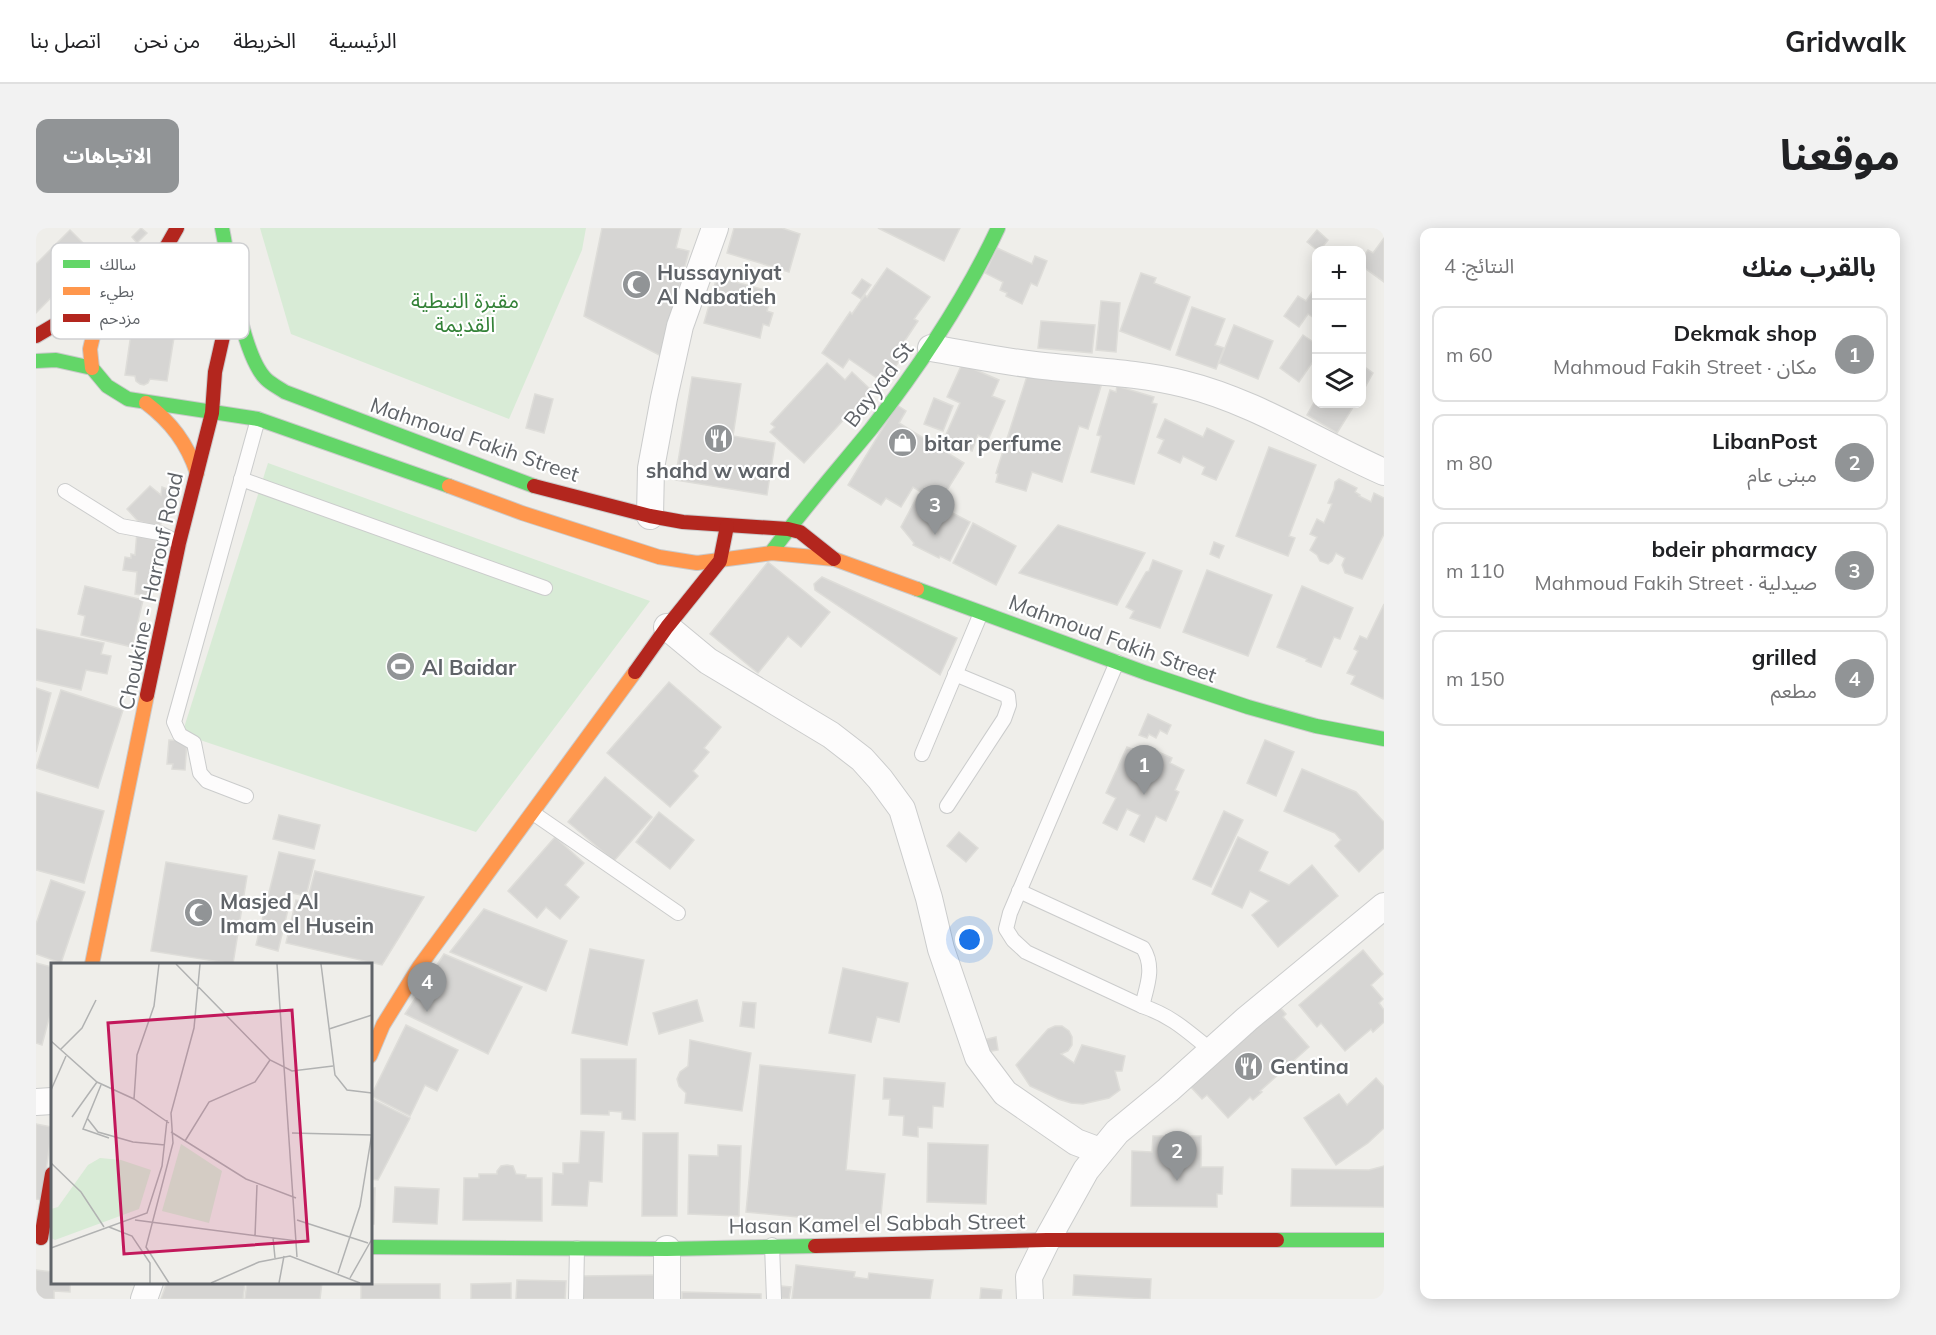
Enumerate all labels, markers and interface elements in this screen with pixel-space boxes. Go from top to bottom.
text: Gridwalk [1785,24,1906,59]
text: اتصل بنا [30,27,101,53]
text: من نحن [134,27,200,53]
text: الخريطة [233,27,296,53]
text: الرئيسية [329,27,397,53]
button: الاتجاهات [36,119,179,193]
text: موقعنا [1780,128,1900,181]
legend [51,243,249,339]
map controls [1312,246,1366,408]
button: + [1312,246,1366,300]
text: بالقرب منك [1742,250,1876,283]
text: النتائج: 4 [1444,253,1514,278]
text: سالك [100,254,136,274]
place label: Hussayniyat Al Nabatieh [657,259,781,309]
mosque icon: Hussayniyat Al Nabatieh [620,268,652,300]
text: بطيء [100,281,134,304]
park label: مقبرة النبطية القديمة [411,287,519,337]
button: − [1312,300,1366,354]
text: مزدحم [100,308,140,331]
text: Dekmak shop [1673,319,1817,347]
street label: Bayyad St [837,336,919,432]
text: 60 m [1446,342,1493,367]
text: 1 [1849,342,1861,367]
button: layers [1312,354,1366,408]
text: مكان · Mahmoud Fakih Street [1553,354,1817,379]
street label: Mahmoud Fakih Street [367,391,583,487]
restaurant icon: shahd w ward [702,423,734,455]
shop icon: bitar perfume [887,427,919,459]
text: LibanPost [1712,427,1817,455]
place label: bitar perfume [924,430,1062,456]
text: 80 m [1446,450,1493,475]
text: 2 [1849,450,1861,475]
place label: shahd w ward [646,457,790,483]
text: مبنى عام [1747,462,1817,487]
street label: Choukine - Harrouf Road [112,470,188,712]
pin: 3 [916,486,954,535]
text: bdeir pharmacy [1651,535,1817,563]
text: 110 m [1446,558,1505,583]
text: 3 [1849,558,1861,583]
text: صيدلية · Mahmoud Fakih Street [1535,570,1817,595]
street label: Mahmoud Fakih Street [1006,588,1220,688]
text: grilled [1752,643,1817,671]
sports icon: Al Baidar [385,651,417,683]
place label: Al Baidar [422,654,517,680]
text: 150 m [1446,666,1505,691]
text: 4 [1849,666,1861,691]
text: مطعم [1771,678,1817,703]
pin: 1 [1124,746,1164,795]
place label: Masjed Al Imam el Husein [220,888,374,938]
mosque icon: Masjed Al Imam el Husein [183,897,215,929]
your location [955,925,984,954]
pin: 4 [408,962,446,1012]
inset map [51,963,372,1284]
restaurant icon: Gentina [1233,1050,1265,1082]
place label: Gentina [1270,1053,1349,1079]
pin: 2 [1158,1132,1196,1181]
street label: Hasan Kamel el Sabbah Street [728,1207,1026,1239]

